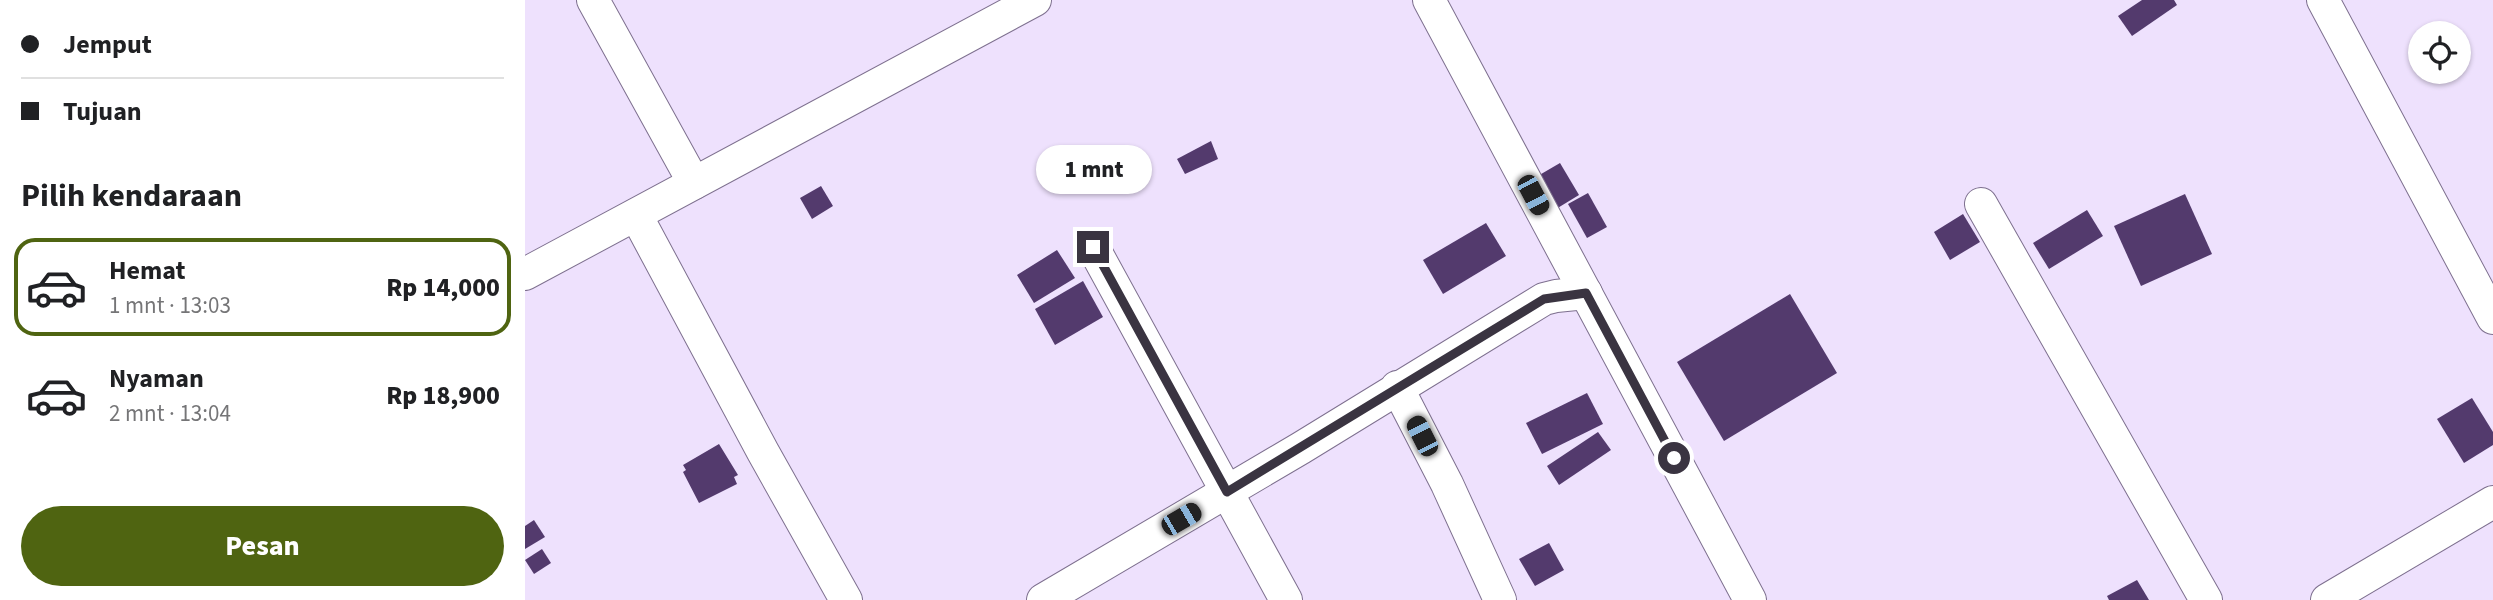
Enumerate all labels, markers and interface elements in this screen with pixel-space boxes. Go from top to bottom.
map controls [2408,21,2471,84]
button: locate [2408,21,2471,84]
text: Jemput [63,26,152,63]
text: Tujuan [63,93,142,130]
callout: 1 mnt [1035,146,1151,194]
text: 1 mnt [1065,153,1124,186]
car [1514,172,1553,218]
text: Pilih kendaraan [21,173,242,219]
route end [1077,231,1109,263]
text: Hemat [109,252,185,289]
icon: car [25,256,88,319]
text: Rp 14,000 [386,269,500,306]
text: 1 mnt · 13:03 [109,289,231,322]
text: Nyaman [109,360,204,397]
icon: car [25,364,88,427]
text: Rp 18,900 [386,377,500,414]
text: 2 mnt · 13:04 [109,397,231,430]
car [1404,413,1441,459]
route start [1658,442,1690,474]
car [1158,499,1205,539]
button: Pesan [21,506,504,586]

